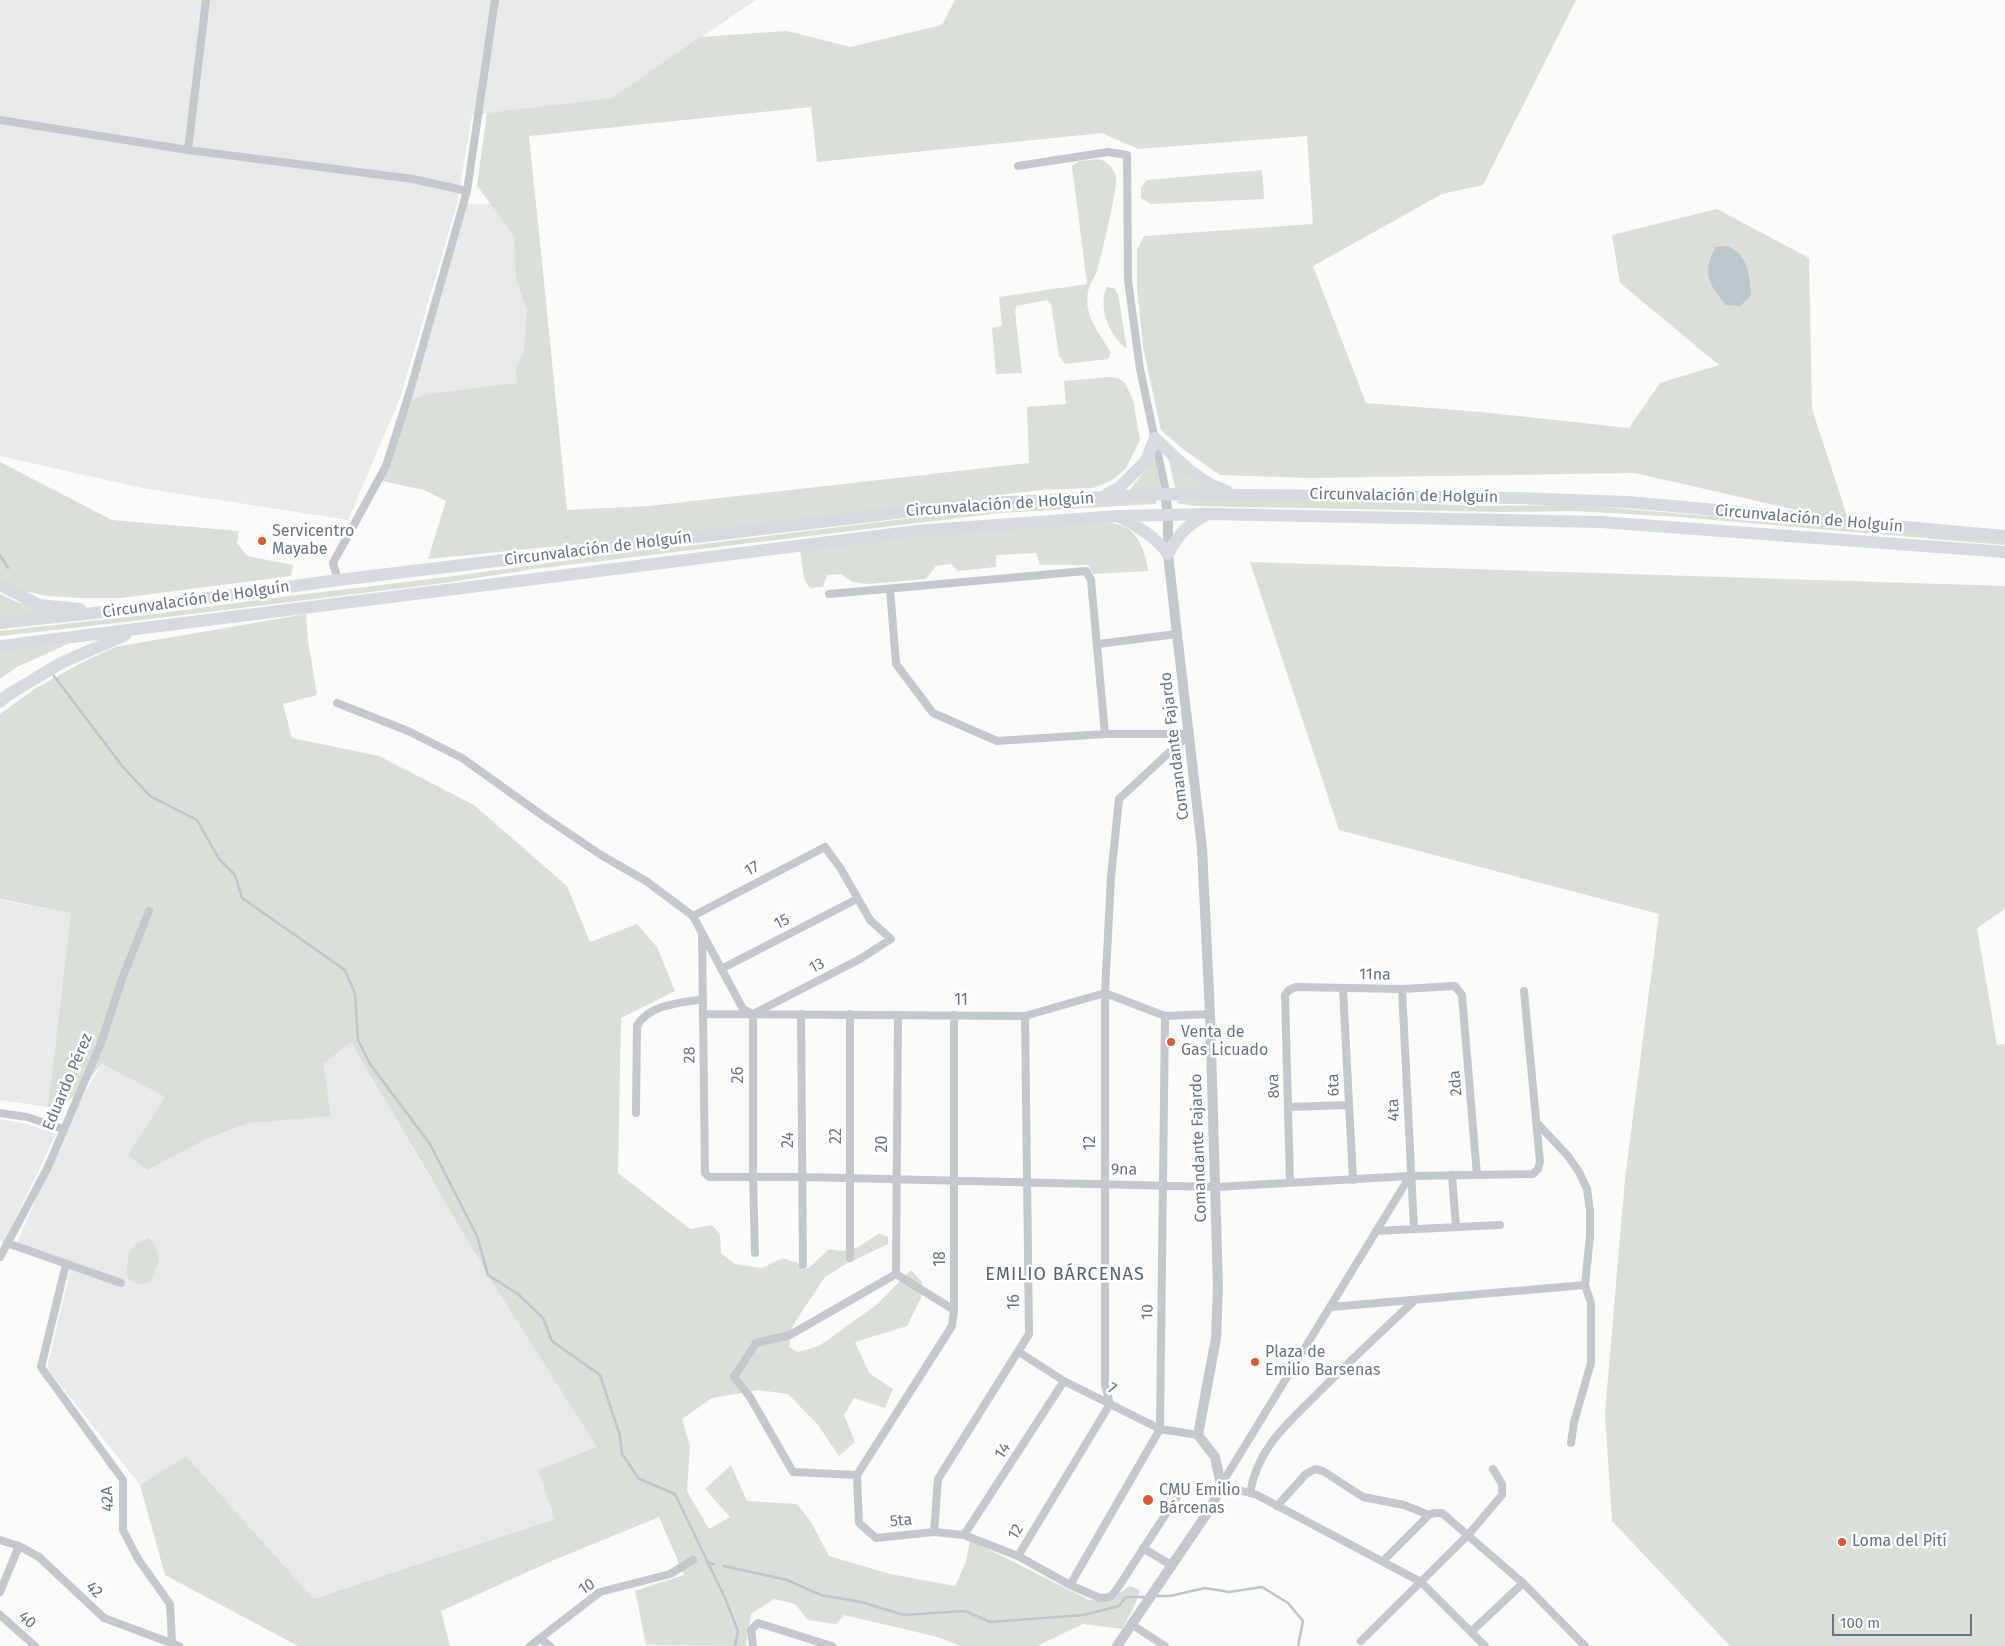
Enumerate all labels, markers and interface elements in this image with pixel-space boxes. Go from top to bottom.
street label: Circunvalación de Holguín [1310,485,1498,507]
street label: Circunvalación de Holguín [905,489,1095,521]
street label: Circunvalación de Holguín [1714,501,1904,537]
place label: Servicentro Mayabe [272,522,354,560]
street label: Circunvalación de Holguín [503,528,693,570]
marker: Servicentro Mayabe [256,535,268,547]
street label: Circunvalación de Holguín [101,577,291,623]
street label: Comandante Fajardo [1156,671,1194,821]
street label: 17 [741,857,763,881]
street label: 15 [771,910,793,934]
street label: 13 [806,954,828,978]
street label: 11na [1359,965,1391,985]
street label: 11 [954,991,968,1011]
place label: Venta de Gas Licuado [1181,1023,1268,1061]
street label: Eduardo Pérez [39,1031,97,1133]
marker: Venta de Gas Licuado [1165,1036,1177,1048]
street label: 28 [680,1046,700,1064]
street label: 26 [729,1067,749,1083]
street label: 2da [1445,1069,1467,1097]
street label: Comandante Fajardo [1187,1073,1211,1223]
street label: 8va [1264,1073,1284,1099]
street label: 6ta [1324,1073,1344,1097]
street label: 4ta [1384,1098,1404,1122]
street label: 22 [827,1128,847,1144]
street label: 24 [779,1132,799,1148]
street label: 20 [873,1136,893,1152]
street label: 12 [1081,1136,1101,1150]
street label: 9na [1111,1160,1137,1180]
street label: 18 [931,1251,951,1267]
district label: EMILIO BÁRCENAS [983,1264,1147,1286]
street label: 16 [1005,1294,1025,1310]
street label: 10 [1138,1304,1158,1320]
place label: Plaza de Emilio Barsenas [1265,1343,1380,1381]
marker: Plaza de Emilio Barsenas [1249,1356,1261,1368]
street label: 7 [1104,1379,1120,1399]
street label: 14 [991,1439,1015,1463]
place label: CMU Emilio Bárcenas [1159,1481,1240,1519]
street label: 42A [98,1486,118,1512]
marker: CMU Emilio Bárcenas [1141,1493,1155,1507]
street label: 5ta [889,1510,913,1532]
street label: 12 [1004,1521,1028,1543]
place label: Loma del Pití [1852,1532,1947,1552]
marker: Loma del Pití [1836,1536,1848,1548]
street label: 10 [575,1575,599,1599]
street label: 42 [82,1577,106,1603]
scale bar [1835,1604,1975,1636]
street label: 40 [14,1607,40,1633]
text: 100 m [1840,1614,1880,1632]

